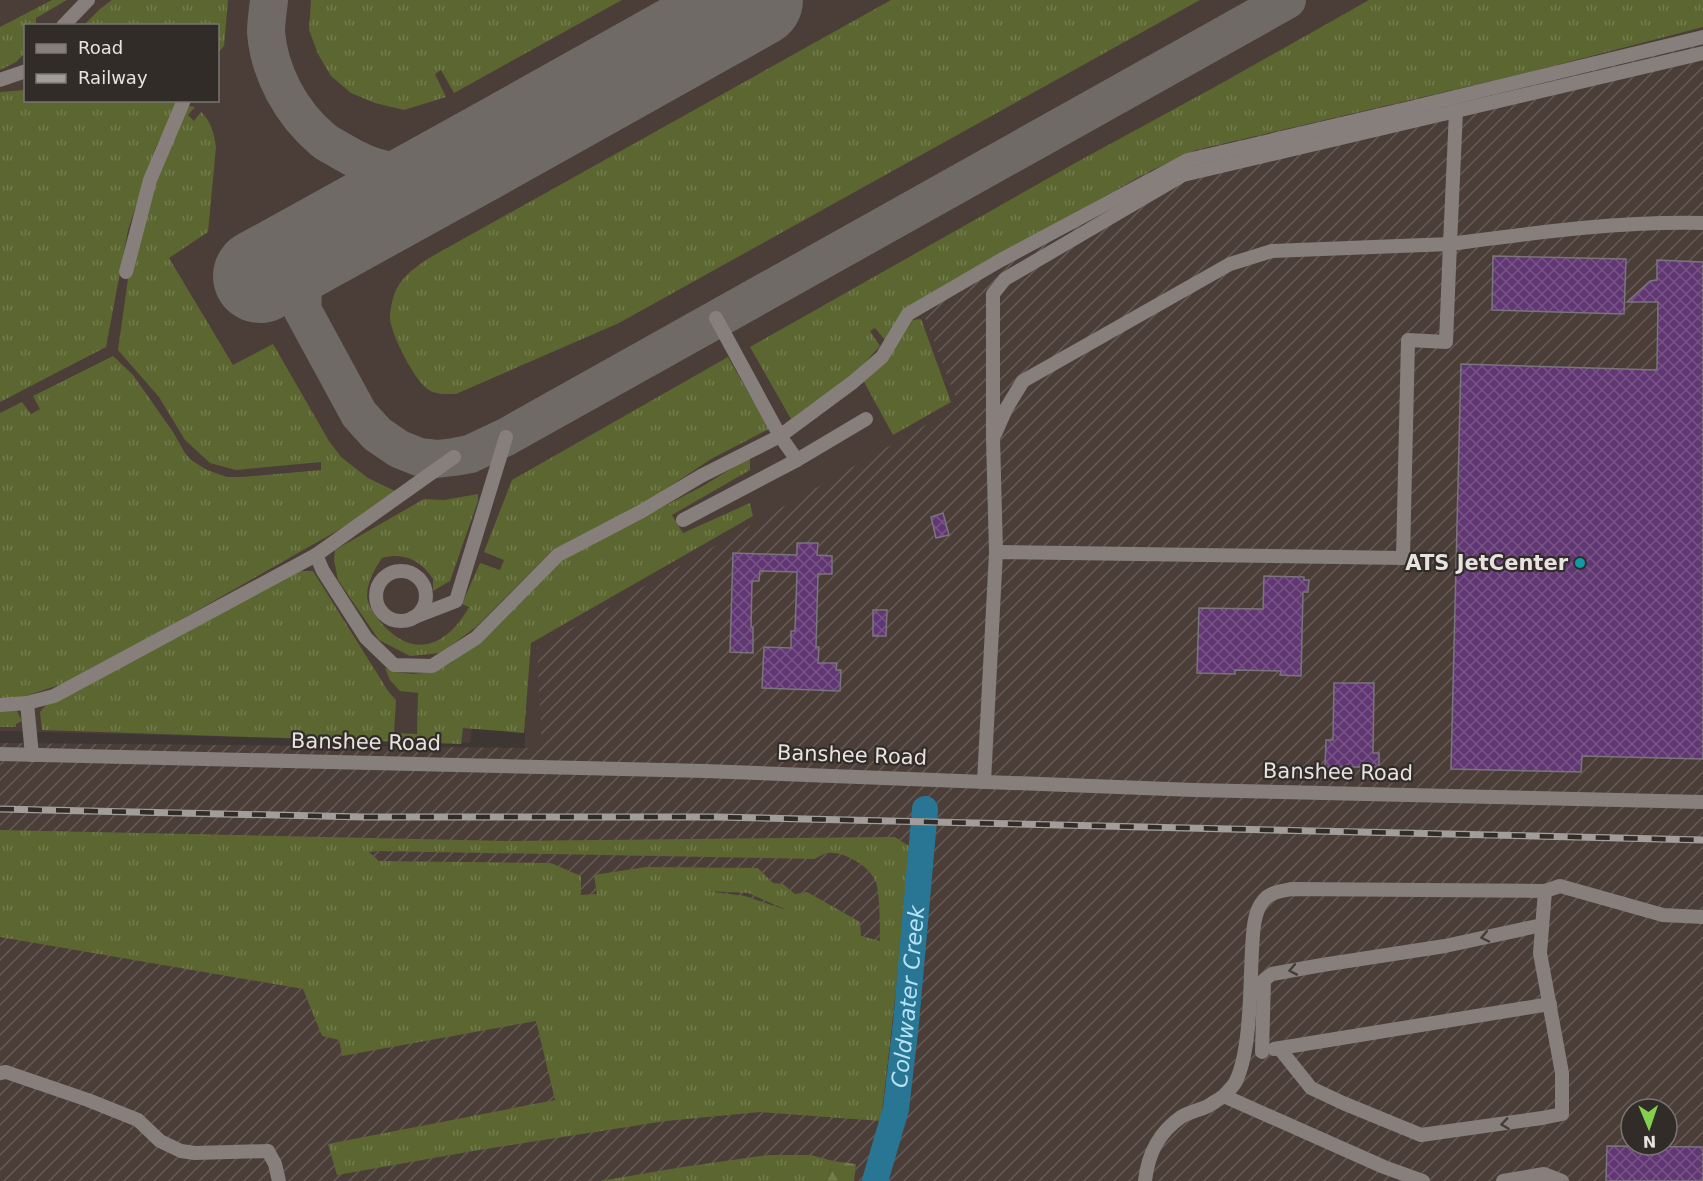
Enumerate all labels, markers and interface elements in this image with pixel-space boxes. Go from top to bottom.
legend [24,24,219,102]
text: Road [78,37,123,58]
text: Railway [78,67,148,88]
place label: ATS JetCenter [1405,551,1569,575]
marker: ATS JetCenter [1573,556,1587,570]
street label: Banshee Road [291,729,441,755]
street label: Banshee Road [777,740,927,770]
street label: Banshee Road [1263,759,1413,785]
water label: Coldwater Creek [886,903,929,1089]
one-way arrow [1480,930,1490,943]
one-way arrow [1288,963,1298,976]
north arrow [1619,1097,1679,1157]
one-way arrow [1500,1117,1509,1129]
text: N [1642,1132,1657,1151]

